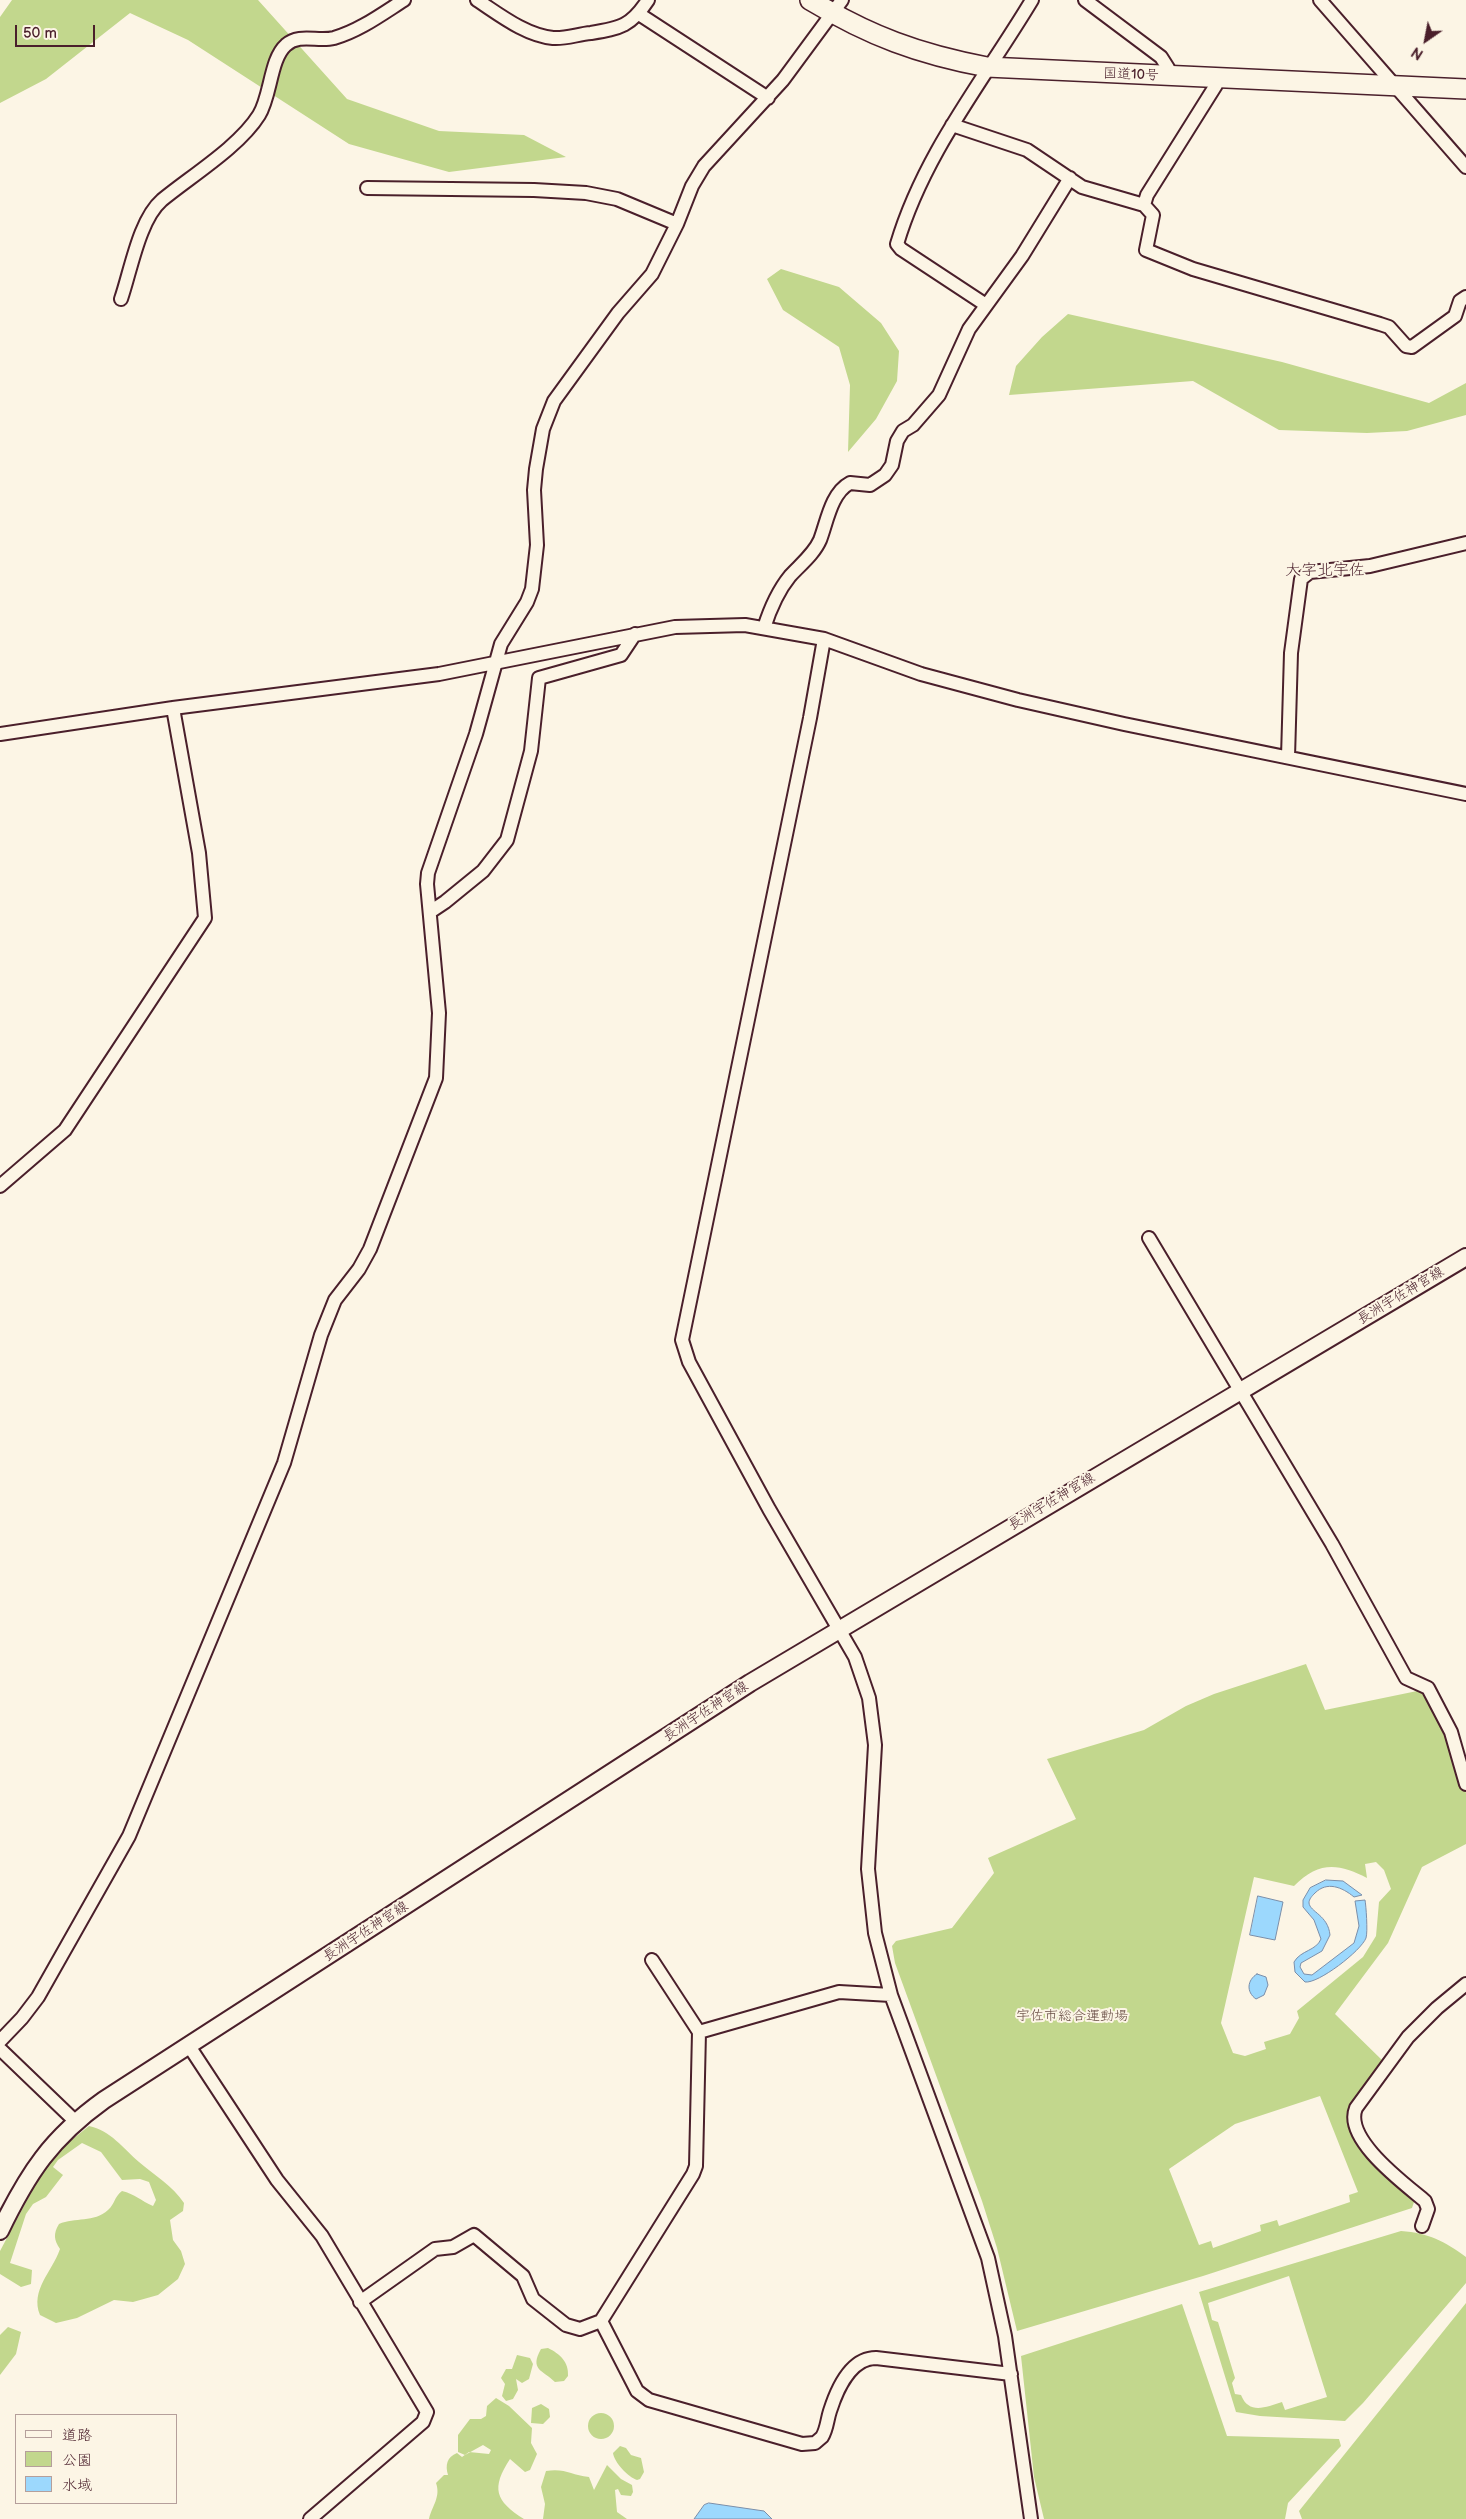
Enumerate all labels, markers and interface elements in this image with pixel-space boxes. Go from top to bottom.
scale bar [18,15,98,47]
north arrow [1401,15,1451,65]
text: 50 m [23,24,57,43]
text: N [1409,43,1427,63]
street label: 国道10号 [1103,66,1159,84]
district label: 大字北宇佐 [1285,561,1365,581]
street label: 長洲宇佐神宮線 [1355,1264,1447,1328]
street label: 長洲宇佐神宮線 [1006,1470,1098,1534]
street label: 長洲宇佐神宮線 [660,1678,752,1746]
street label: 長洲宇佐神宮線 [320,1898,412,1966]
park label: 宇佐市総合運動場 [1016,2008,1128,2024]
legend [15,2414,178,2504]
text: 道路 [62,2426,92,2445]
text: 公園 [62,2451,92,2470]
text: 水域 [62,2476,92,2495]

